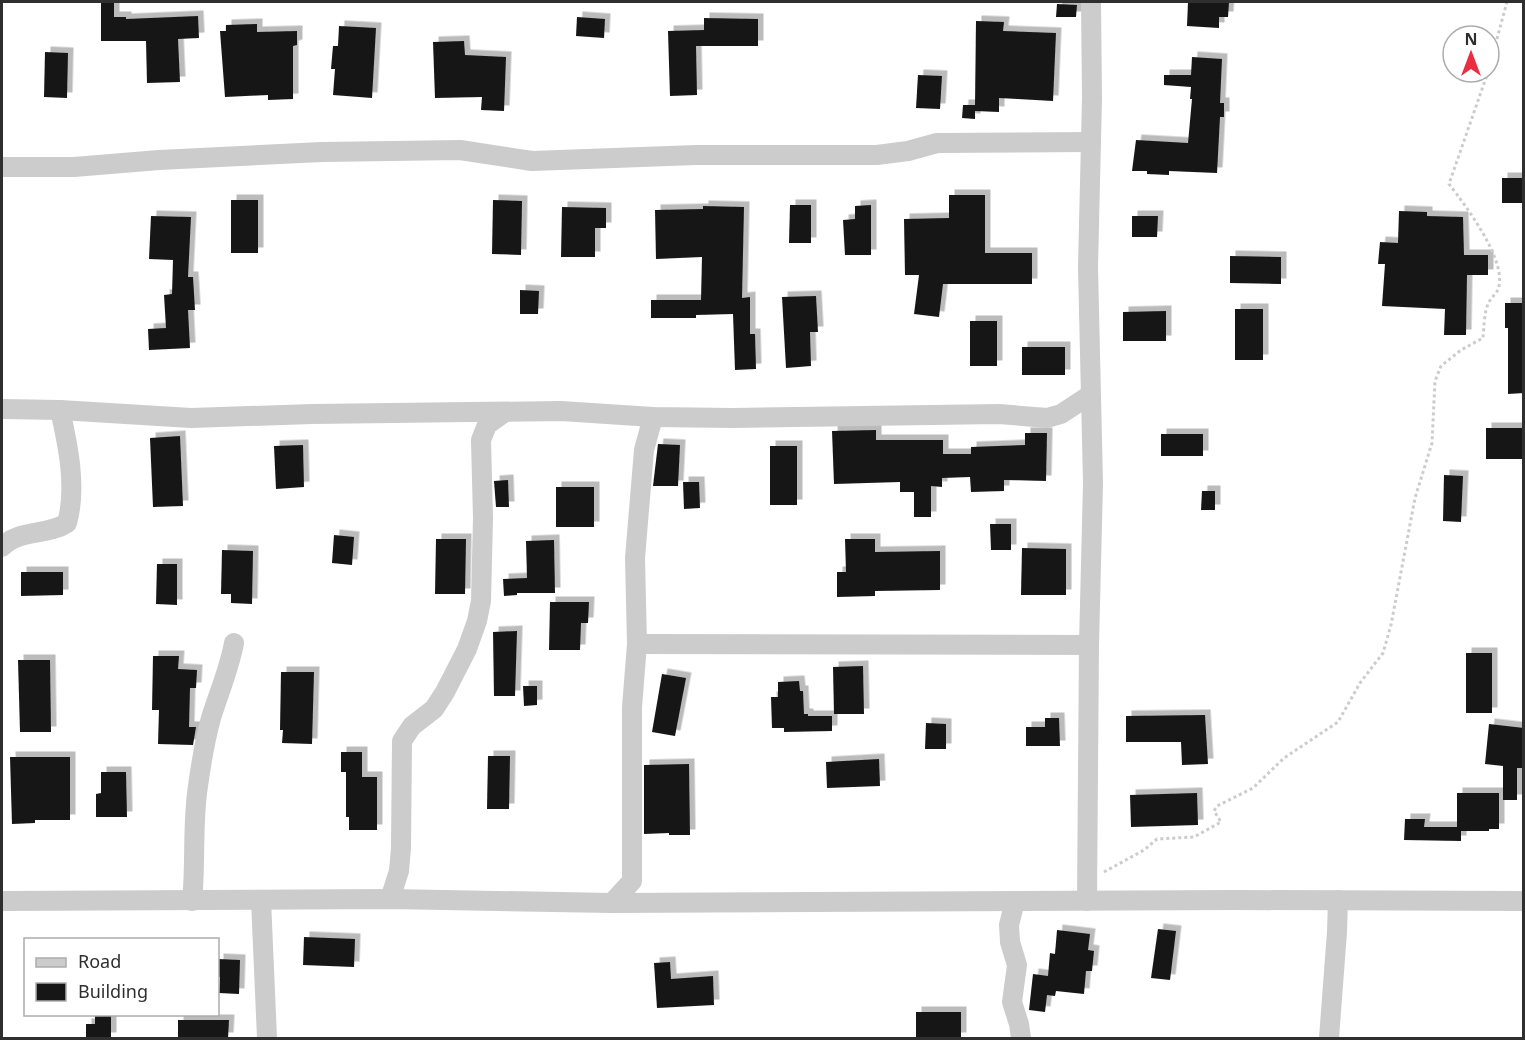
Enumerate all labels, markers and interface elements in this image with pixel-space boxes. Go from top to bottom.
north arrow [1441,24,1501,84]
text: N [1464,28,1478,50]
legend [24,938,219,1016]
text: Road [78,949,121,973]
text: Building [78,979,148,1003]

